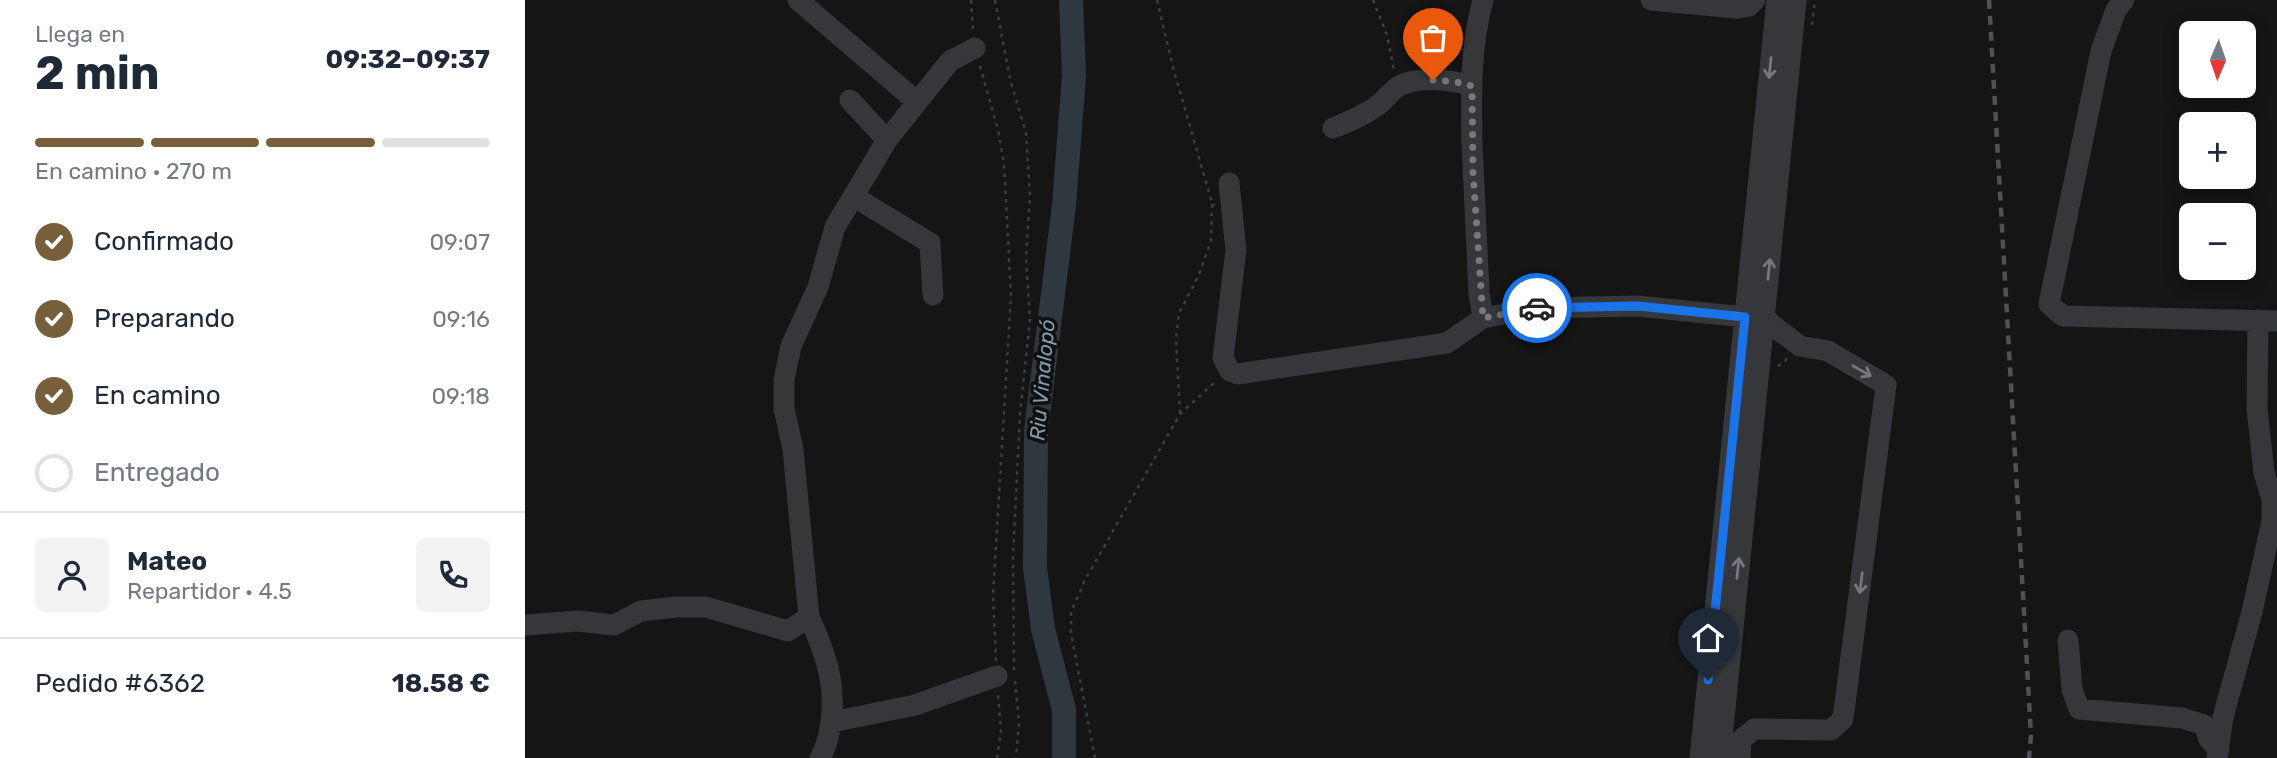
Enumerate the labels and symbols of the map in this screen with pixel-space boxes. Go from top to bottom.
pin [1403,8,1463,80]
north arrow [2179,21,2256,98]
one-way arrow [1764,56,1777,79]
one-way arrow [1763,258,1776,280]
courier [1502,273,1572,343]
water label: Riu Vinalopó [1024,318,1060,442]
one-way arrow [1851,365,1872,378]
one-way arrow [1732,557,1745,580]
one-way arrow [1854,571,1867,594]
pin [1678,608,1738,680]

